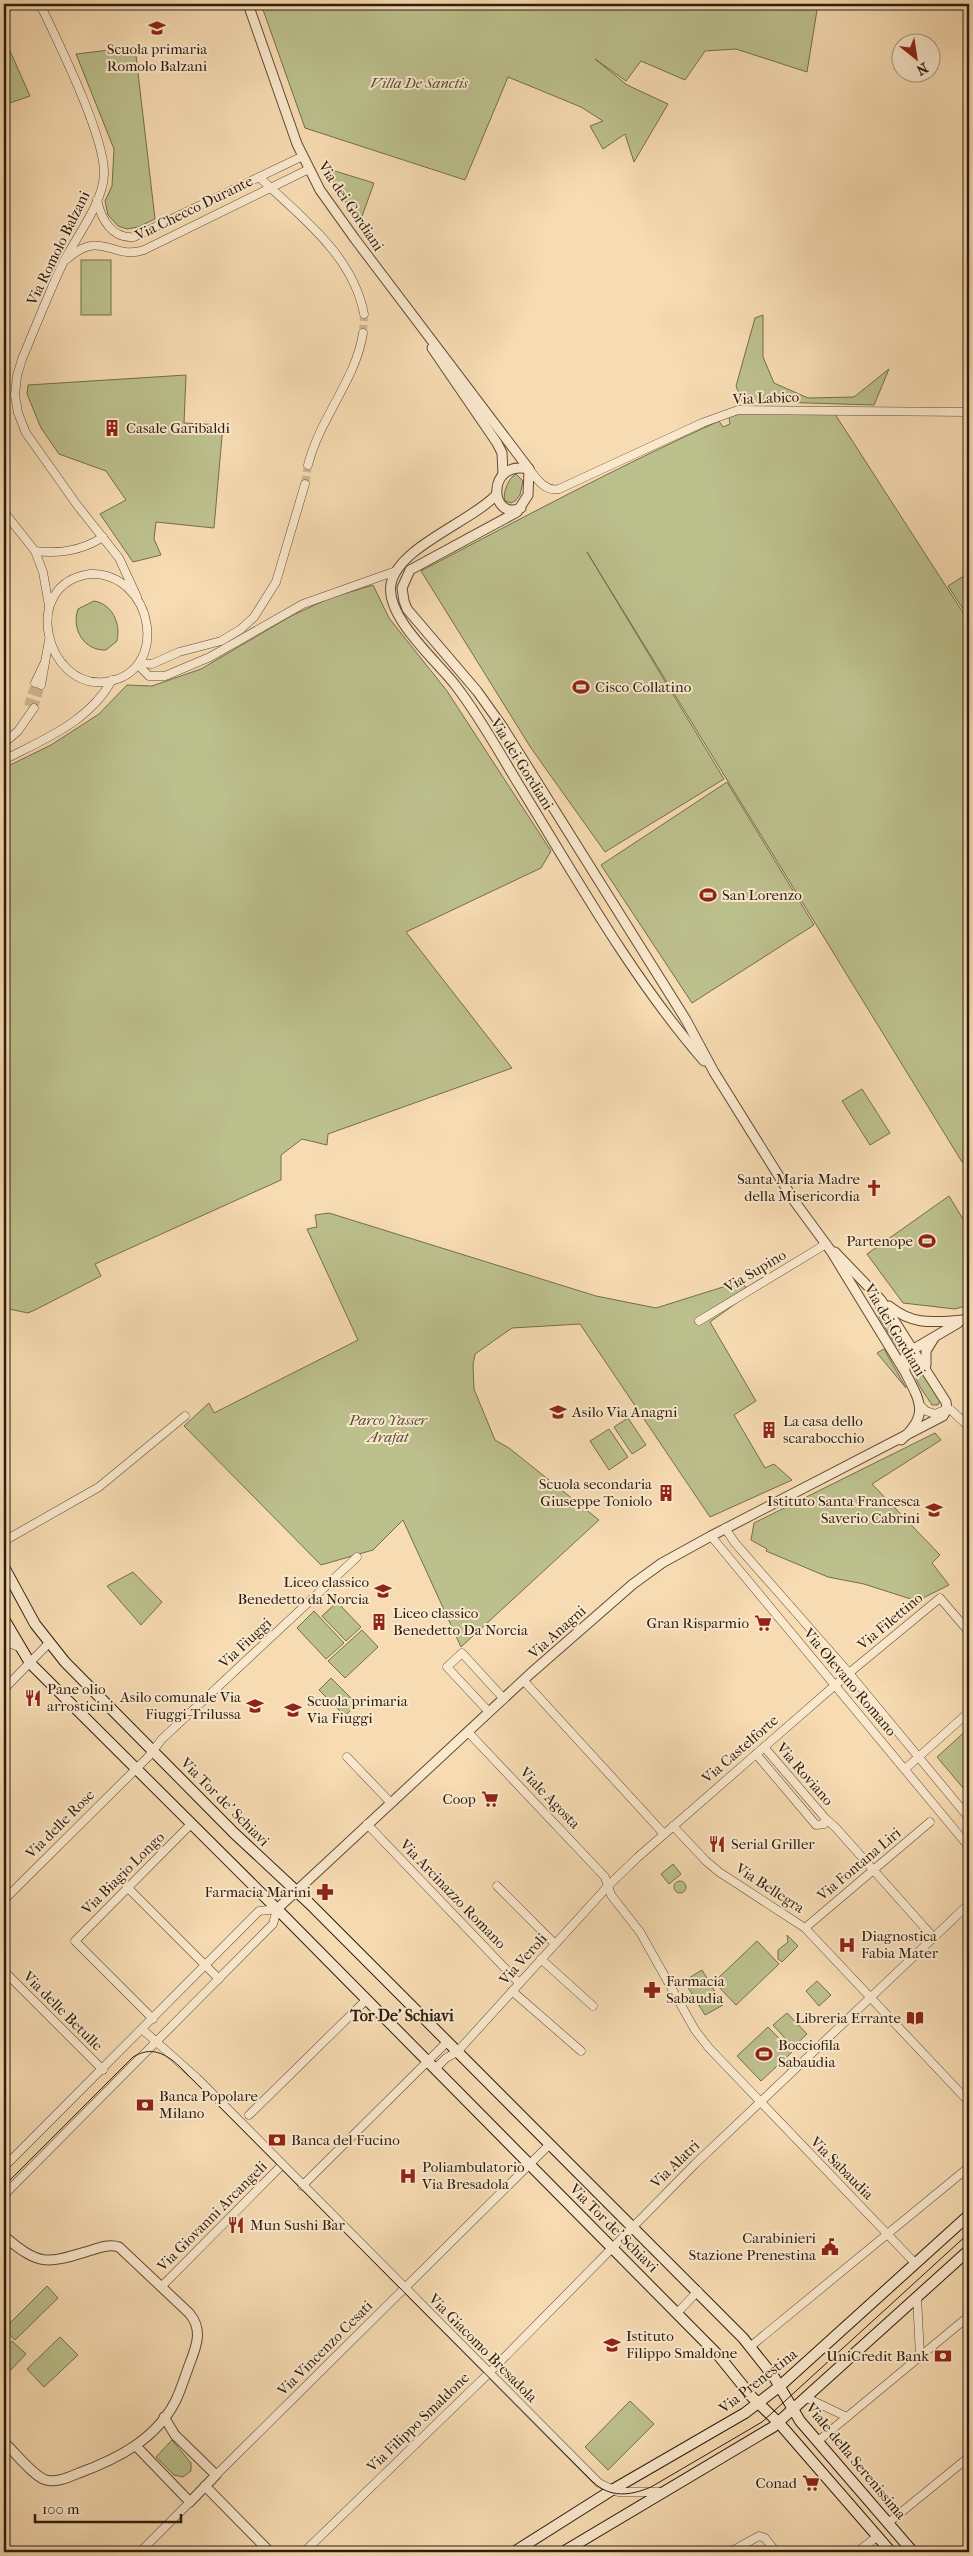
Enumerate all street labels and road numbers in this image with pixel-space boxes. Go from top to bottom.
street label: Via dei Gordiani [314,157,388,255]
street label: Via Checco Durante [131,171,256,245]
street label: Via Romolo Balzani [22,187,94,309]
street label: Via Labico [731,388,800,408]
street label: Via dei Gordiani [486,714,558,814]
street label: Via Supino [720,1245,790,1297]
street label: Via dei Gordiani [860,1280,930,1380]
street label: Via Filettino [853,1588,927,1654]
street label: Via Anagni [524,1601,590,1663]
street label: Via Fiuggi [214,1614,276,1673]
street label: Via Olevano Romano [799,1624,901,1740]
street label: Via Castelforte [697,1711,782,1788]
street label: Via Roviano [772,1738,837,1809]
street label: Via Tor de' Schiavi [176,1753,273,1850]
street label: Viale Agosta [515,1763,585,1833]
street label: Via delle Rose [21,1785,99,1863]
street label: Via Fontana Liri [813,1823,905,1905]
street label: Via Biagio Longo [77,1828,168,1919]
street label: Via Arcinazzo Romano [395,1835,510,1953]
street label: Via Bellegra [731,1859,809,1917]
street label: Via Veroli [495,1929,551,1989]
street label: Via delle Betulle [19,1967,107,2055]
street label: Via Sabaudia [806,2132,878,2204]
street label: Via Alatri [646,2136,704,2192]
street label: Via Giovanni Arcangeli [153,2157,271,2275]
street label: Via Tor de' Schiavi [565,2179,662,2276]
street label: Via Giacomo Bresadola [424,2289,542,2407]
street label: Via Vincenzo Cesati [273,2296,377,2400]
street label: Via Prenestina [715,2344,801,2418]
street label: Via Filippo Smaldone [362,2368,473,2476]
street label: Viale della Serenissima [801,2398,911,2524]

